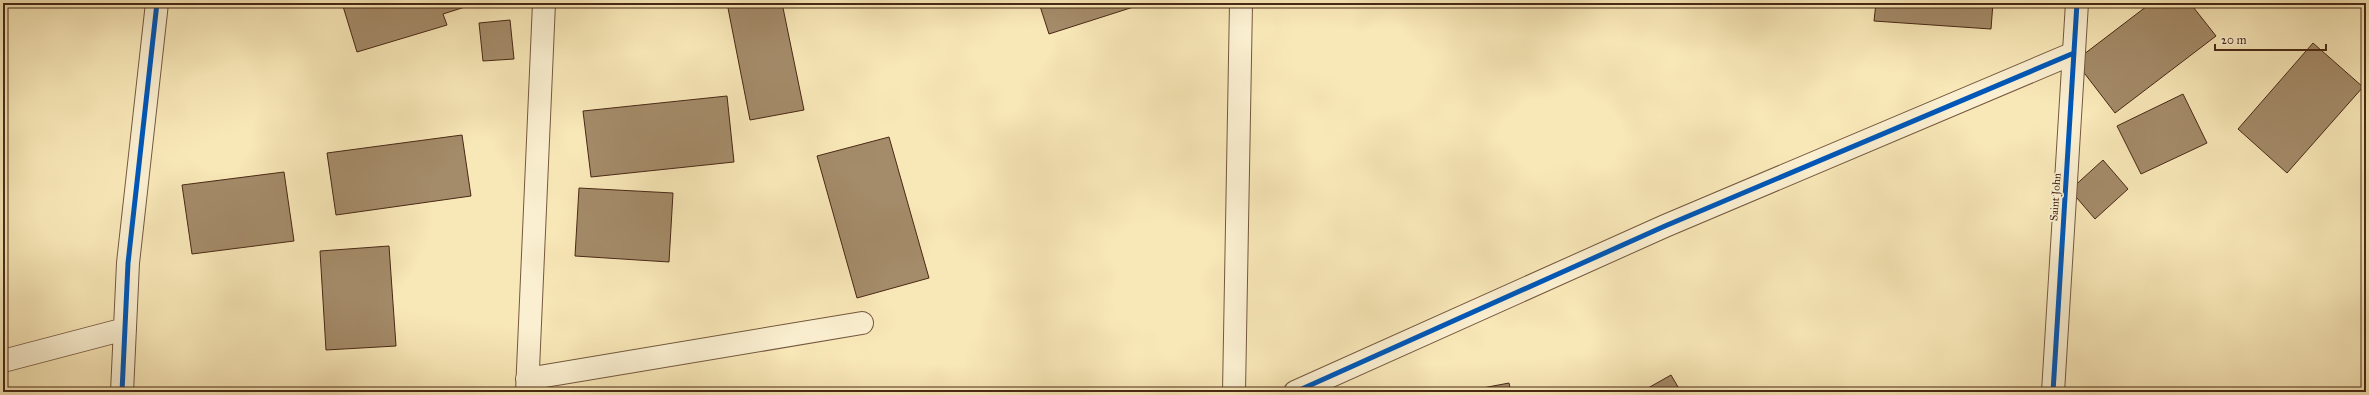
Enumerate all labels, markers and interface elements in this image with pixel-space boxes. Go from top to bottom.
scale bar [2215,26,2326,52]
text: 20 m [2221,33,2247,47]
street label: Saint John [2047,173,2065,222]

